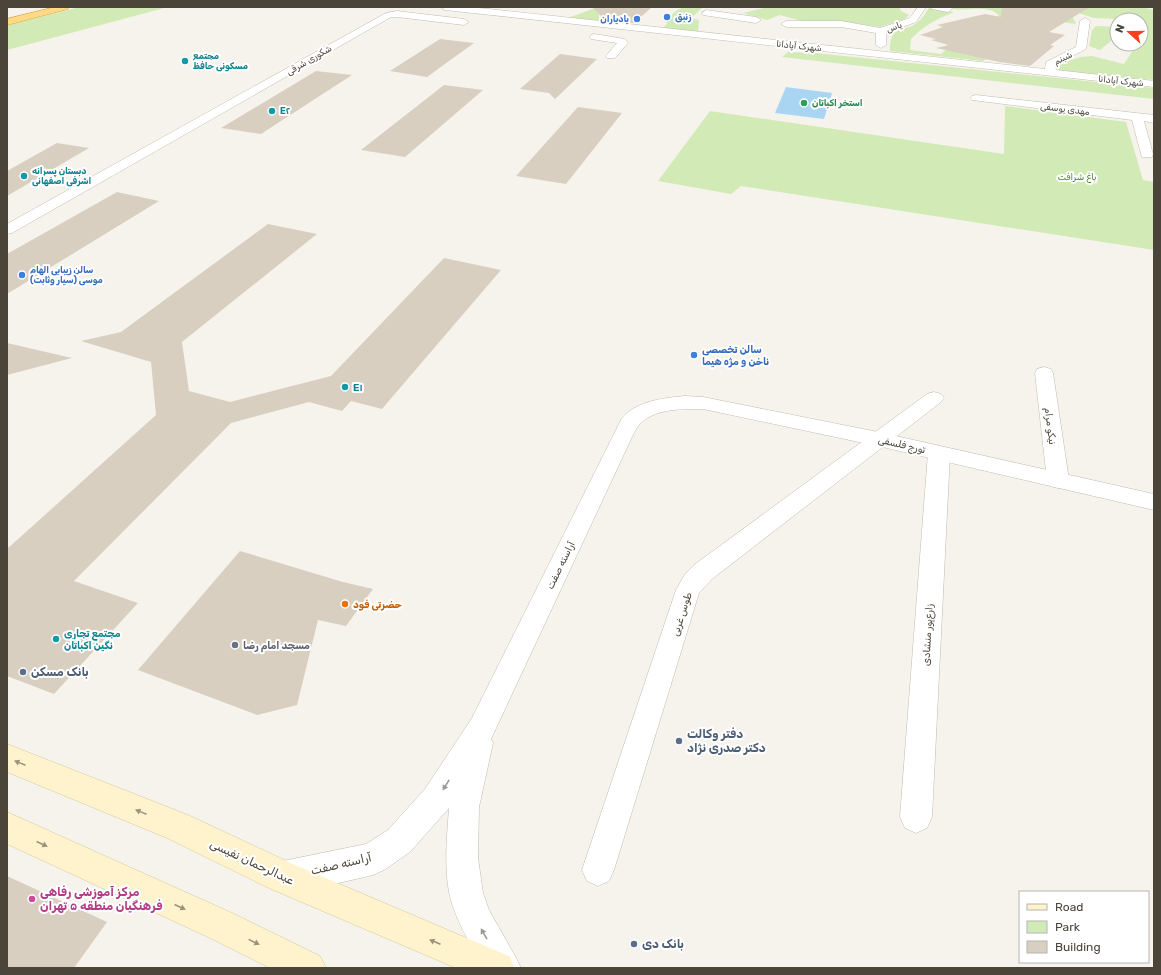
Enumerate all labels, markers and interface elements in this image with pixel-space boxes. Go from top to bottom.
marker: زنبق [662,12,672,22]
place label: زنبق [675,12,691,23]
north arrow [1109,12,1149,52]
place label: یادیاران [600,14,629,25]
marker: یادیاران [632,14,642,24]
street label: یاس [885,19,904,34]
text: N [1113,22,1128,35]
street label: شهرک آپادانا [776,39,822,54]
street label: شکوری شرقی [285,43,333,77]
street label: شبنم [1052,49,1074,68]
place label: مجتمع مسکونی حافظ [193,51,248,72]
marker: مجتمع مسکونی حافظ [180,56,190,66]
street label: شهرک آپادانا [1098,74,1144,89]
marker: استخر اکباتان [799,98,809,108]
place label: استخر اکباتان [812,98,863,109]
street label: مهدی یوسفی [1040,101,1090,117]
marker: E۲ [267,106,277,116]
place label: E۲ [280,106,291,116]
place label: دبستان پسرانه اشرفی اصفهانی [32,166,91,187]
marker: دبستان پسرانه اشرفی اصفهانی [19,171,29,181]
park label: باغ شرافت [1058,172,1096,183]
place label: سالن زیبایی الهام موسی (سیار وثابت) [30,265,103,286]
marker: سالن زیبایی الهام موسی (سیار وثابت) [17,270,27,280]
place label: سالن تخصصی ناخن و مژه هیما [702,344,769,368]
marker: سالن تخصصی ناخن و مژه هیما [689,350,699,360]
marker: E۱ [340,382,350,392]
place label: E۱ [353,382,363,394]
street label: نیکو مرام [1042,407,1058,445]
street label: تورج فلسفی [877,434,927,457]
street label: آراسته صفت [544,540,578,591]
street label: طوس غربی [669,591,695,638]
marker: حضرتی فود [340,599,350,609]
place label: حضرتی فود [353,599,402,611]
street label: زارع‌پور منشادی [920,604,937,667]
place label: مجتمع تجاری نگین اکباتان [64,628,121,652]
marker: مجتمع تجاری نگین اکباتان [51,634,61,644]
marker: مسجد امام رضا [230,640,240,650]
place label: مسجد امام رضا [243,640,310,653]
place label: بانک مسکن [31,665,89,679]
marker: بانک مسکن [18,667,28,677]
place label: دفتر وکالت دکتر صدری نژاد [687,727,766,755]
marker: دفتر وکالت دکتر صدری نژاد [674,736,684,746]
one-way arrow [14,760,26,766]
one-way arrow [442,780,450,790]
one-way arrow [135,809,146,815]
street label: عبدالرحمان نفیسی [207,836,297,889]
one-way arrow [37,841,48,847]
street label: آراسته صفت [309,850,374,879]
place label: مرکز آموزشی رفاهی فرهنگیان منطقه ۵ تهران [40,885,162,913]
legend [1019,891,1149,963]
marker: مرکز آموزشی رفاهی فرهنگیان منطقه ۵ تهران [27,894,37,904]
text: Road [1055,900,1083,914]
one-way arrow [174,904,186,910]
text: Park [1055,920,1081,934]
one-way arrow [481,928,488,940]
place label: بانک دی [642,937,684,951]
one-way arrow [249,939,260,945]
one-way arrow [430,939,441,945]
marker: بانک دی [629,939,639,949]
text: Building [1055,940,1101,954]

